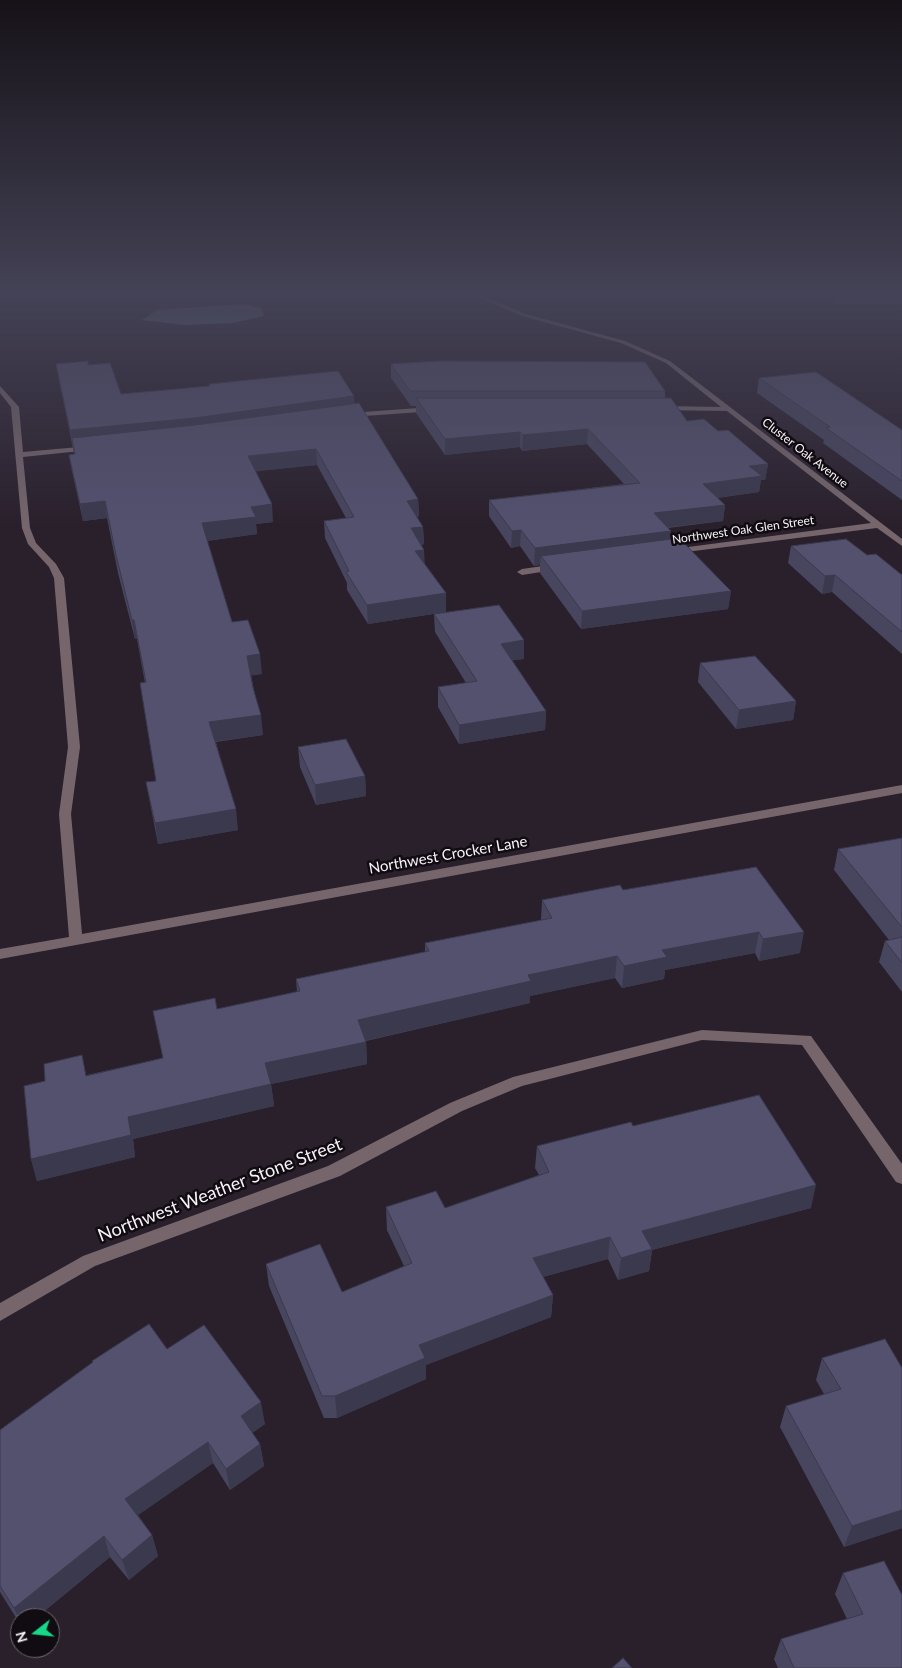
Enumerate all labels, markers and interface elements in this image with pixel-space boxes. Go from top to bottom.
street label: Cluster Oak Avenue [759,415,851,491]
street label: Northwest Oak Glen Street [671,513,815,547]
street label: Northwest Crocker Lane [367,832,529,878]
street label: Northwest Weather Stone Street [95,1133,345,1247]
north arrow [10,1608,60,1658]
text: N [11,1629,31,1645]

